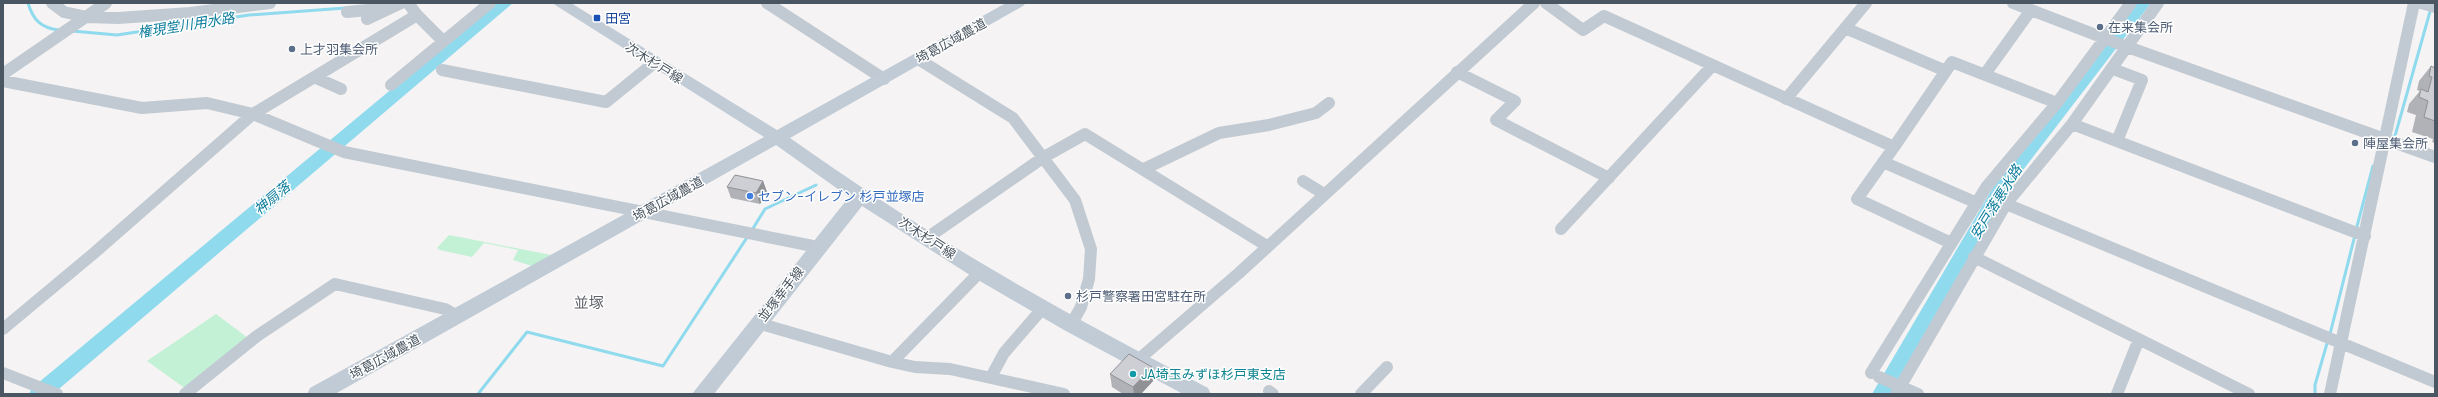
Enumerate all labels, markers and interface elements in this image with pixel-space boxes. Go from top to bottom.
water label: 権現堂川用水路 [136,8,237,42]
place label: 田宮 [605,10,631,27]
marker: 田宮 [592,13,602,23]
street label: 埼葛広域農道 [913,15,989,67]
place label: 在来集会所 [2108,19,2173,36]
marker: 在来集会所 [2095,22,2105,32]
street label: 次木杉戸線 [622,39,686,87]
place label: 上才羽集会所 [300,41,378,58]
marker: 上才羽集会所 [287,44,297,54]
place label: 陣屋集会所 [2363,135,2428,152]
marker: 陣屋集会所 [2350,138,2360,148]
water label: 安戸落悪水路 [1966,161,2026,242]
street label: 埼葛広域農道 [630,173,706,225]
water label: 神扇落 [250,176,295,218]
place label: セブン-イレブン 杉戸並塚店 [758,188,925,205]
marker: セブン-イレブン 杉戸並塚店 [745,191,755,201]
street label: 次木杉戸線 [895,213,959,263]
street label: 並塚幸手線 [754,263,808,325]
place label: 杉戸警察署田宮駐在所 [1076,288,1206,305]
marker: 杉戸警察署田宮駐在所 [1063,291,1073,301]
district label: 並塚 [574,293,604,313]
street label: 埼葛広域農道 [347,331,423,383]
place label: JA埼玉みずほ杉戸東支店 [1141,366,1286,383]
marker: JA埼玉みずほ杉戸東支店 [1128,369,1138,379]

